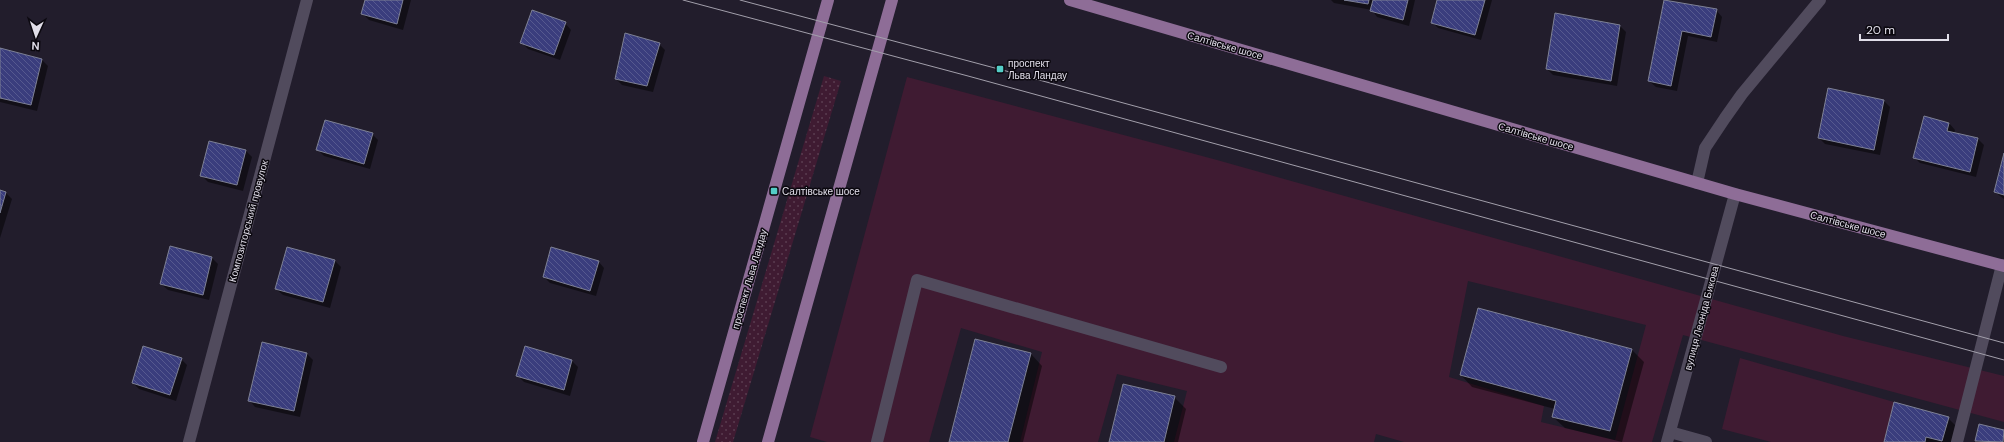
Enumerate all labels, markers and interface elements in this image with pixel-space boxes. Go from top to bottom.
north arrow [16,16,56,56]
scale bar [1860,16,1948,42]
text: 20 m [1866,22,1895,38]
street label: Салтівське шосе [1186,29,1264,63]
text: N [31,39,40,53]
place label: проспект Льва Ландау [1008,57,1067,82]
marker: проспект Льва Ландау [995,64,1005,74]
street label: Салтівське шосе [1497,120,1575,154]
street label: Композиторський провулок [226,158,271,283]
place label: Салтівське шосе [782,185,860,198]
marker: Салтівське шосе [769,186,779,196]
street label: Салтівське шосе [1809,208,1888,241]
street label: проспект Льва Ландау [729,228,770,331]
street label: вулиця Леоніда Бикова [1681,264,1722,372]

